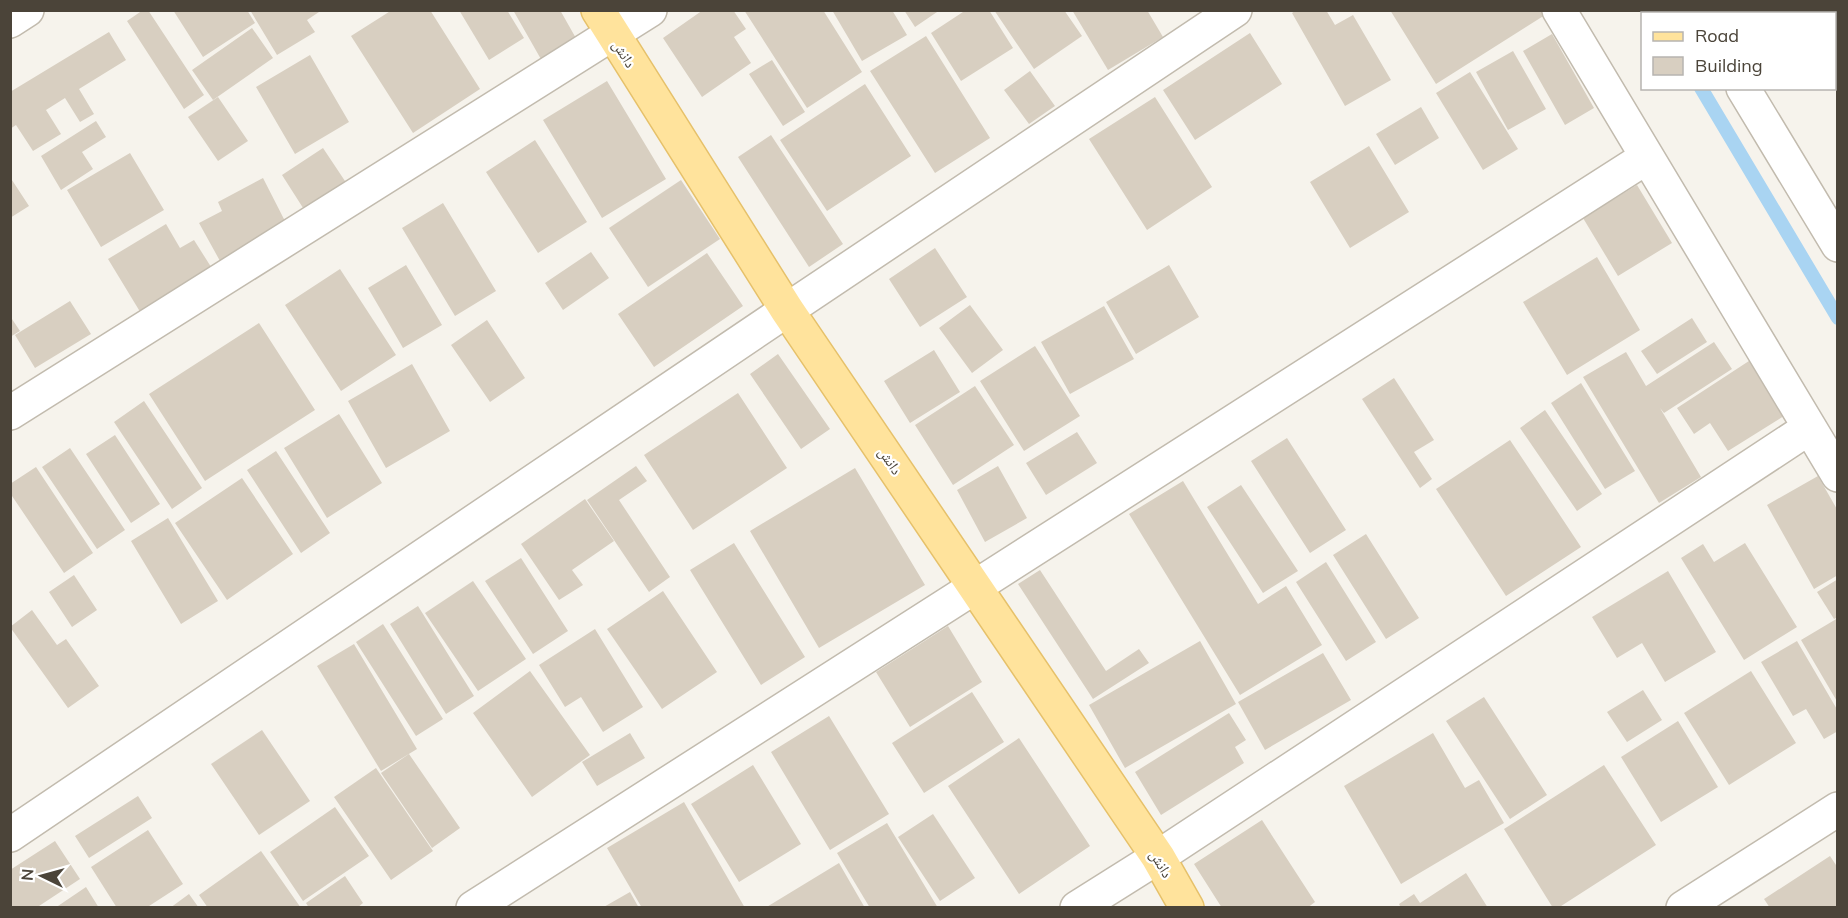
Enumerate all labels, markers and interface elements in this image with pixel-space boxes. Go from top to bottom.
legend [1641,12,1836,90]
text: Road [1695,24,1739,47]
street label: دانش [608,36,640,72]
text: Building [1695,54,1763,77]
street label: دانش [874,443,906,479]
north arrow [12,846,72,906]
street label: دانش [1145,846,1177,882]
text: N [17,868,38,882]

